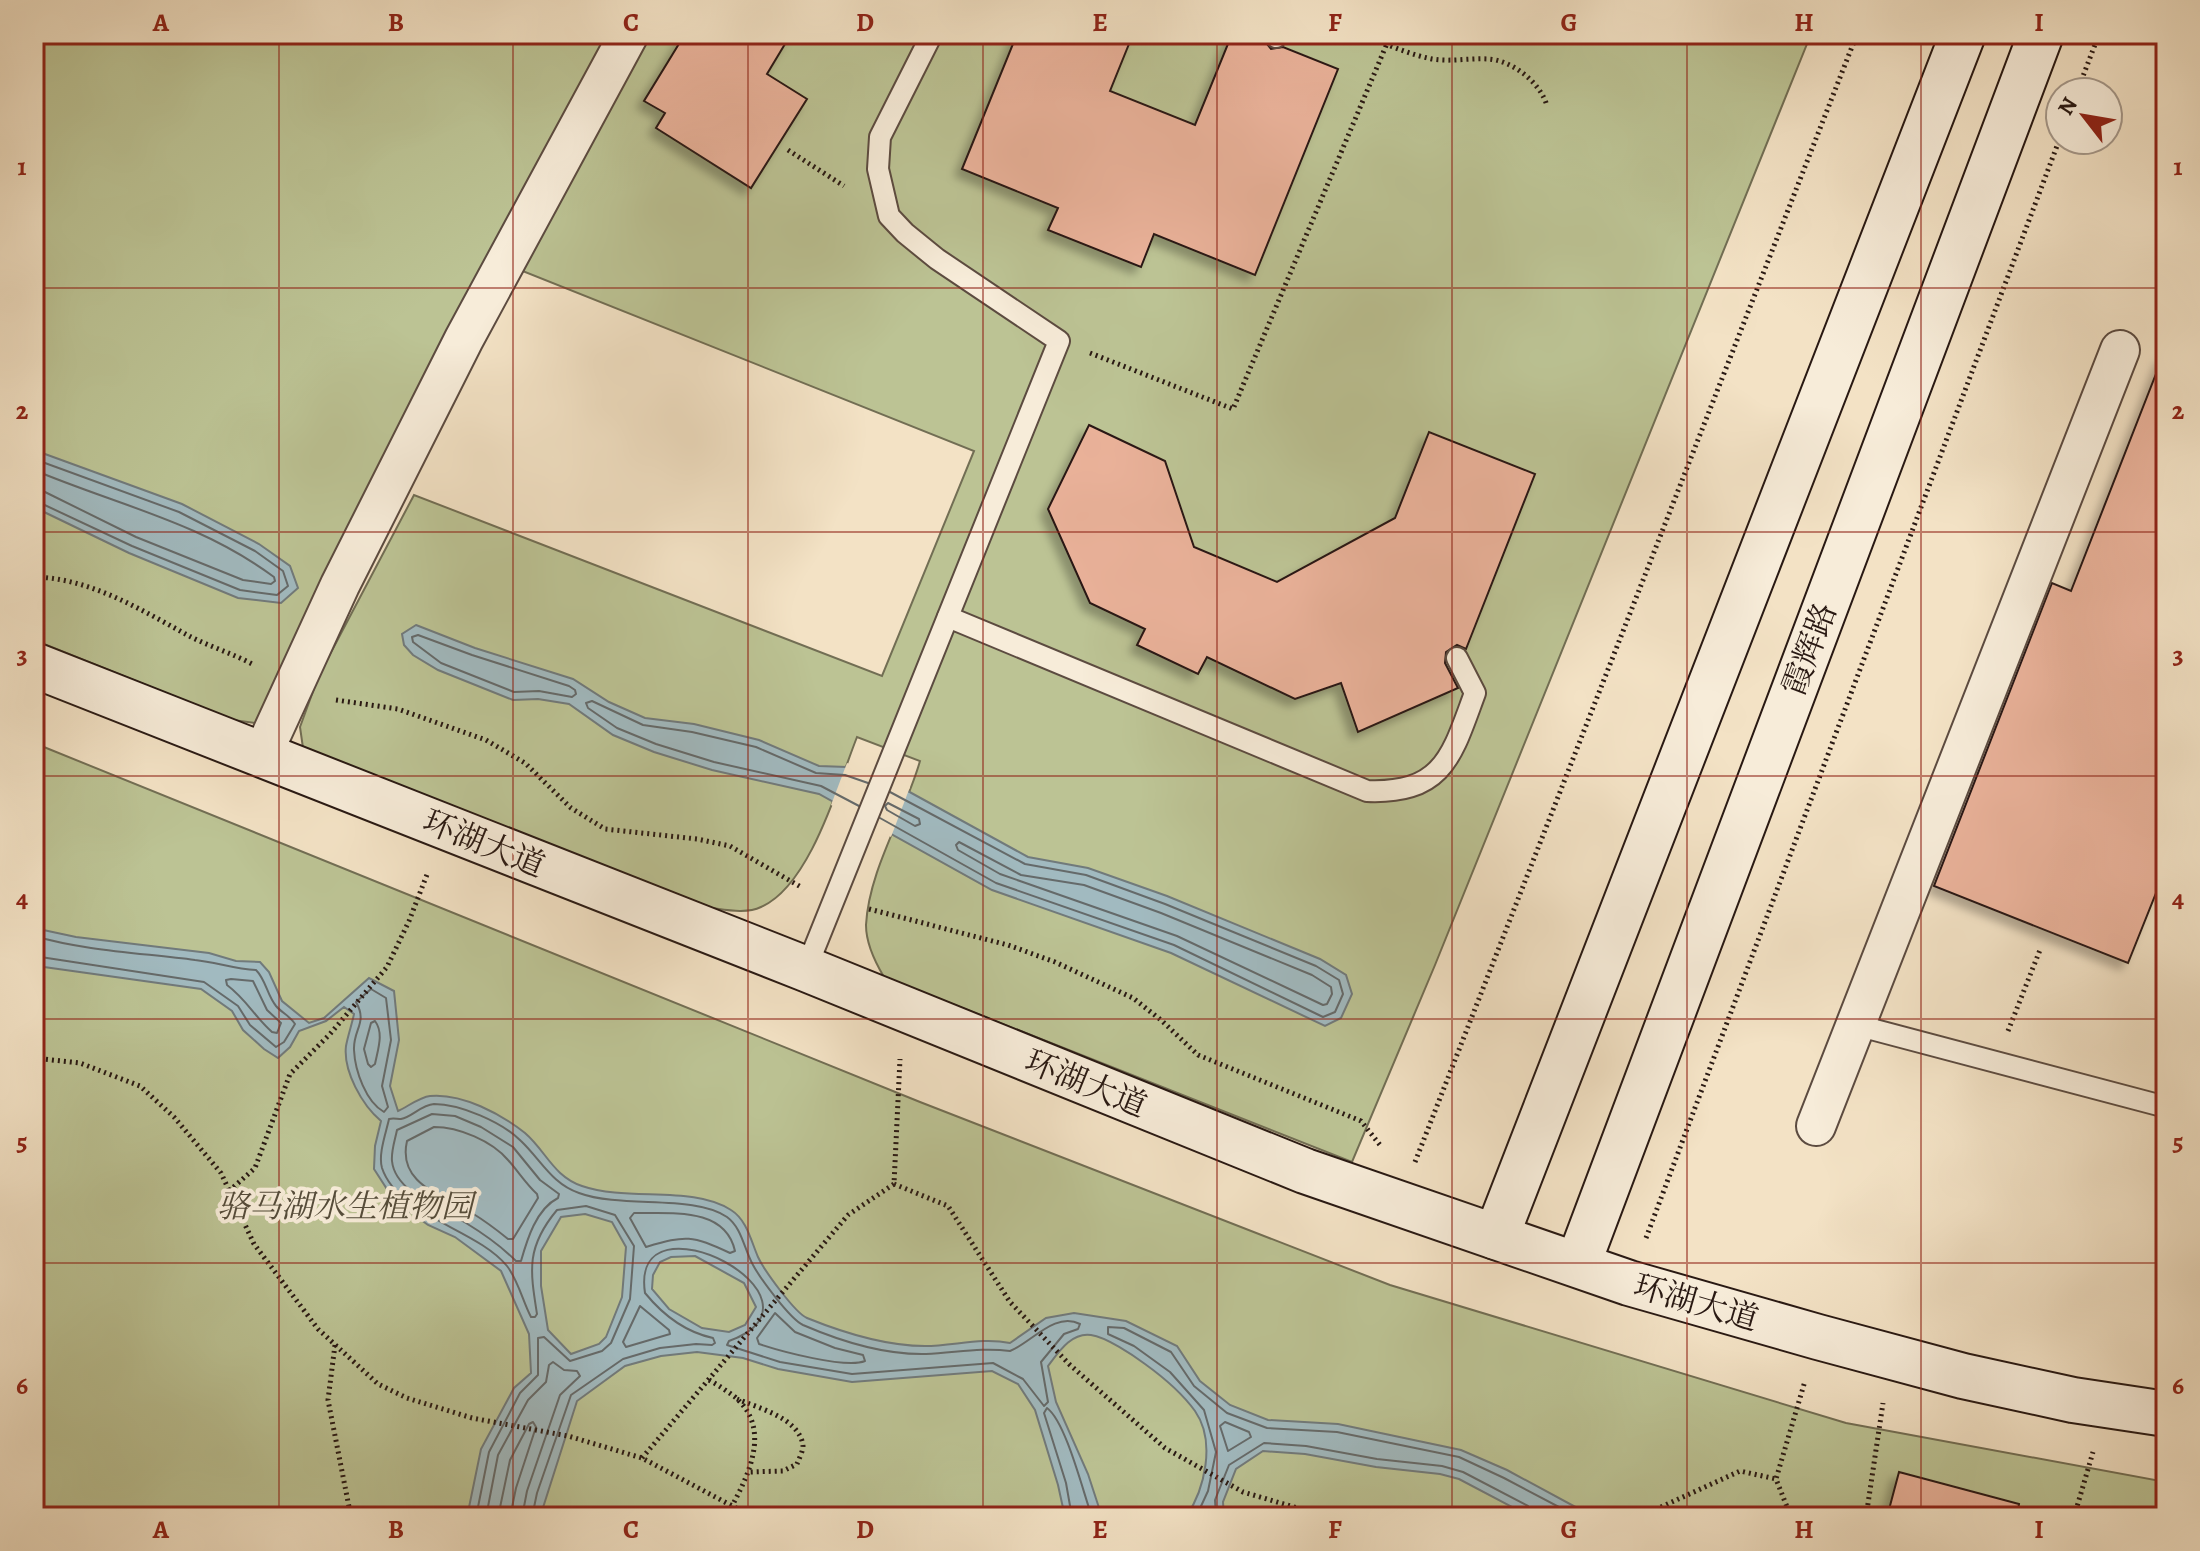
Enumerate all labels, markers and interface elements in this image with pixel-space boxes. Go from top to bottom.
text: A [152,5,170,40]
text: B [388,5,404,40]
text: C [623,5,639,40]
text: D [856,5,874,40]
text: E [1092,5,1108,40]
text: F [1328,5,1342,40]
text: G [1560,5,1578,40]
text: H [1794,5,1814,40]
text: I [2034,5,2044,40]
north arrow [2044,76,2124,156]
text: N [2051,92,2085,121]
text: 1 [17,149,27,184]
text: 1 [2173,149,2183,184]
text: 2 [16,393,29,428]
text: 2 [2172,393,2185,428]
street label: 霞辉路 [1771,596,1847,702]
text: 3 [16,637,28,672]
text: 3 [2172,637,2184,672]
street label: 环湖大道 [416,799,552,887]
text: 4 [16,881,28,916]
text: 4 [2172,881,2184,916]
street label: 环湖大道 [1018,1039,1154,1127]
text: 5 [16,1124,28,1159]
text: 5 [2172,1124,2184,1159]
park label: 骆马湖水生植物园 [217,1184,478,1228]
street label: 环湖大道 [1628,1263,1764,1341]
text: 6 [16,1368,28,1403]
text: 6 [2172,1368,2184,1403]
text: A [152,1512,170,1547]
text: B [388,1512,404,1547]
text: C [623,1512,639,1547]
text: D [856,1512,874,1547]
text: E [1092,1512,1108,1547]
text: F [1328,1512,1342,1547]
text: G [1560,1512,1578,1547]
text: H [1794,1512,1814,1547]
text: I [2034,1512,2044,1547]

